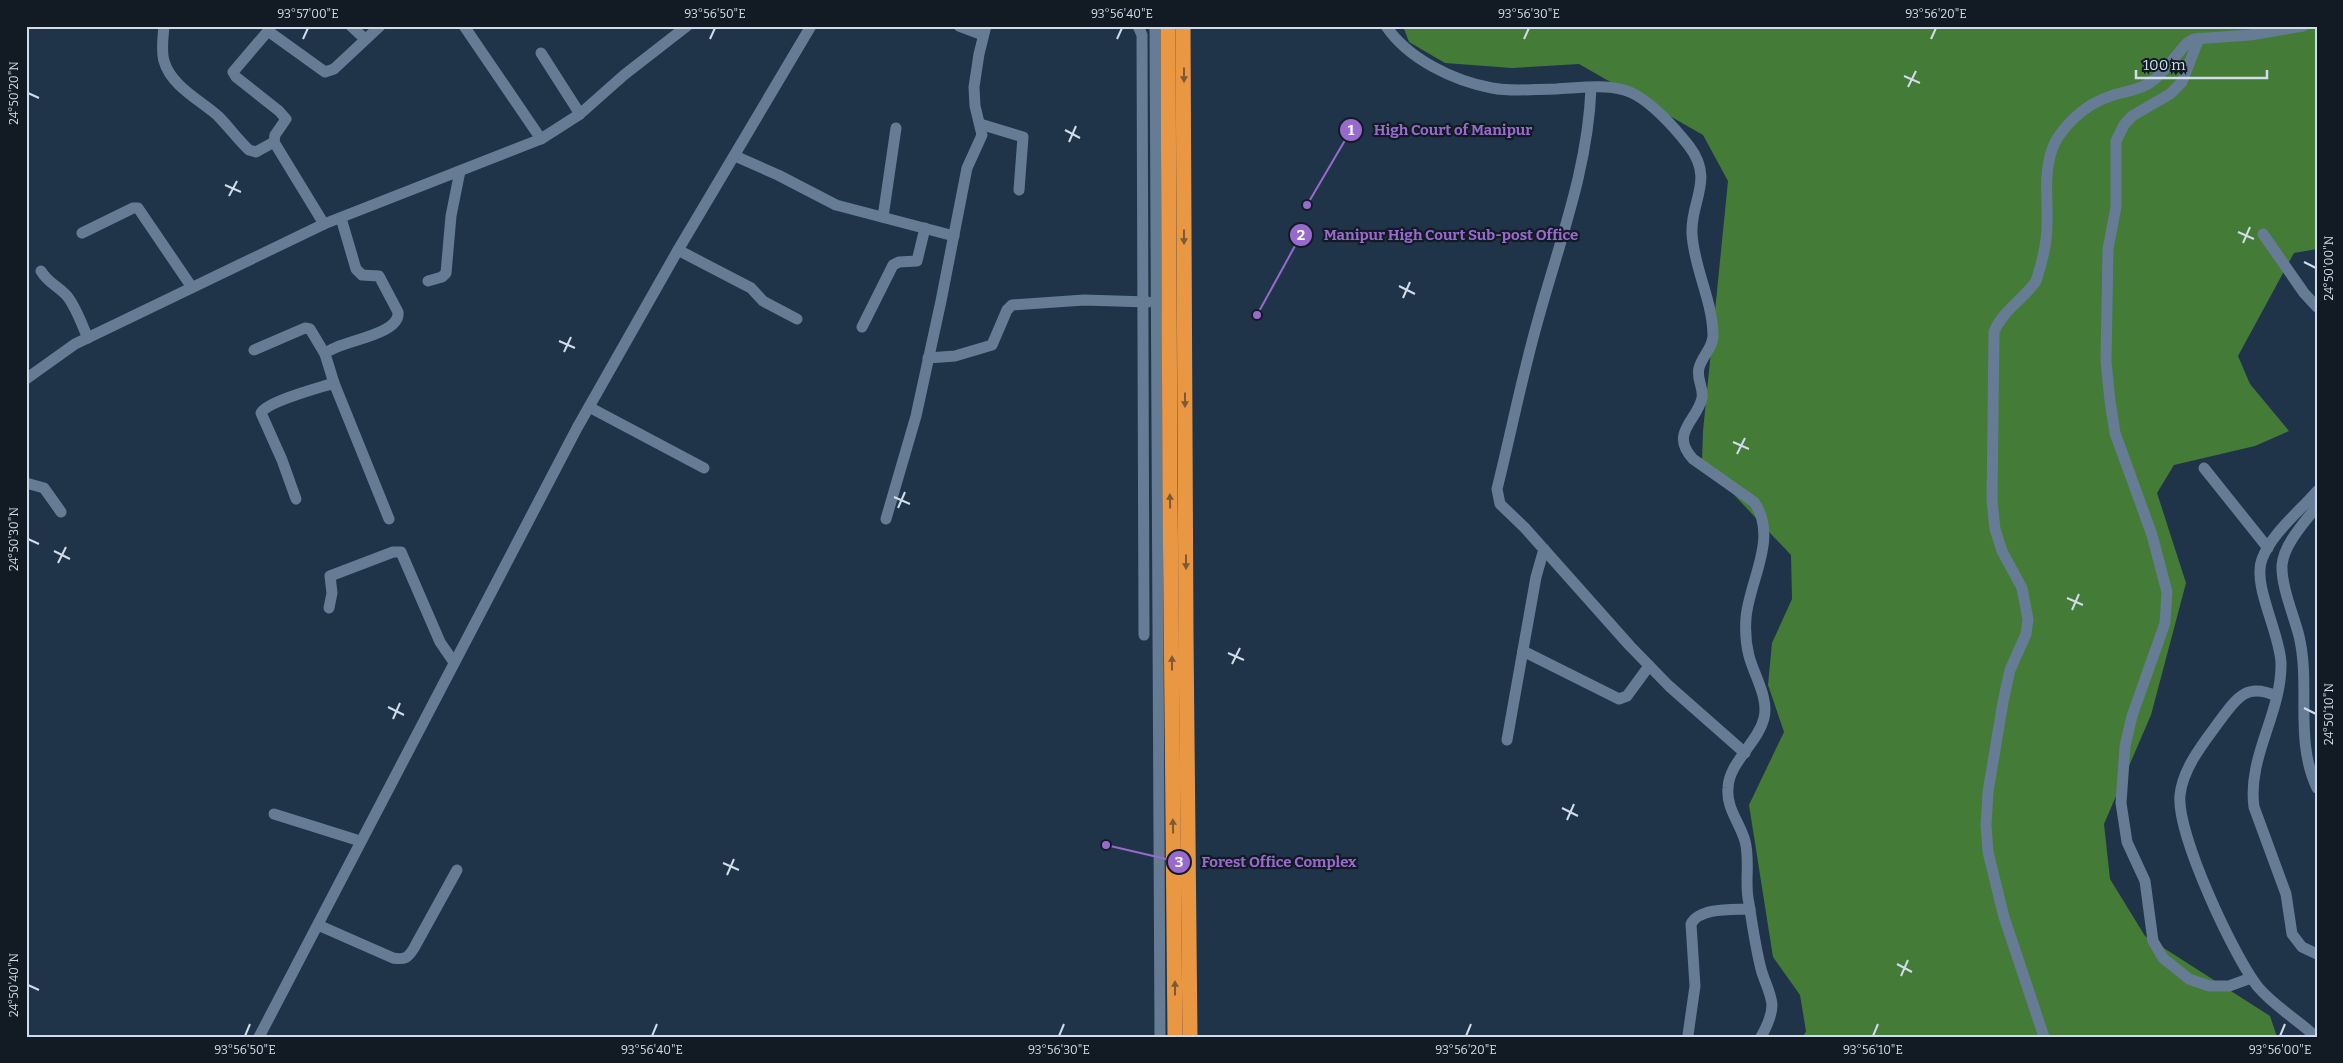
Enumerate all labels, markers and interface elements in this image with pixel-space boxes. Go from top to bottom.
text: 93°57'00"E [277,7,339,21]
text: 93°56'50"E [684,7,746,21]
text: 93°56'40"E [1091,7,1153,21]
text: 93°56'30"E [1498,7,1560,21]
text: 93°56'20"E [1905,7,1967,21]
scale bar [2136,48,2267,80]
text: 100 m [2143,56,2186,74]
text: 24°50'20"N [7,61,21,125]
one-way arrow [1180,67,1188,83]
callout: High Court of Manipur [1338,115,1542,145]
text: 1 [1348,121,1355,139]
text: High Court of Manipur [1374,121,1532,139]
callout: Manipur High Court Sub-post Office [1289,220,1588,250]
text: 2 [1297,226,1305,244]
text: Manipur High Court Sub-post Office [1324,226,1578,244]
one-way arrow [1180,230,1188,246]
text: 24°50'00"N [2322,235,2336,300]
one-way arrow [1181,392,1189,408]
one-way arrow [1166,492,1174,508]
text: 24°50'30"N [7,507,21,571]
one-way arrow [1182,555,1190,571]
one-way arrow [1168,655,1176,671]
text: 24°50'10"N [2322,683,2336,745]
one-way arrow [1169,817,1177,833]
callout: Forest Office Complex [1167,847,1367,877]
text: 3 [1175,853,1183,871]
text: Forest Office Complex [1201,853,1357,871]
text: 24°50'40"N [7,952,21,1017]
one-way arrow [1171,980,1179,996]
text: 93°56'50"E [214,1043,276,1057]
text: 93°56'40"E [621,1043,683,1057]
text: 93°56'30"E [1028,1043,1090,1057]
text: 93°56'20"E [1435,1043,1497,1057]
text: 93°56'10"E [1843,1043,1903,1057]
text: 93°56'00"E [2249,1043,2311,1057]

